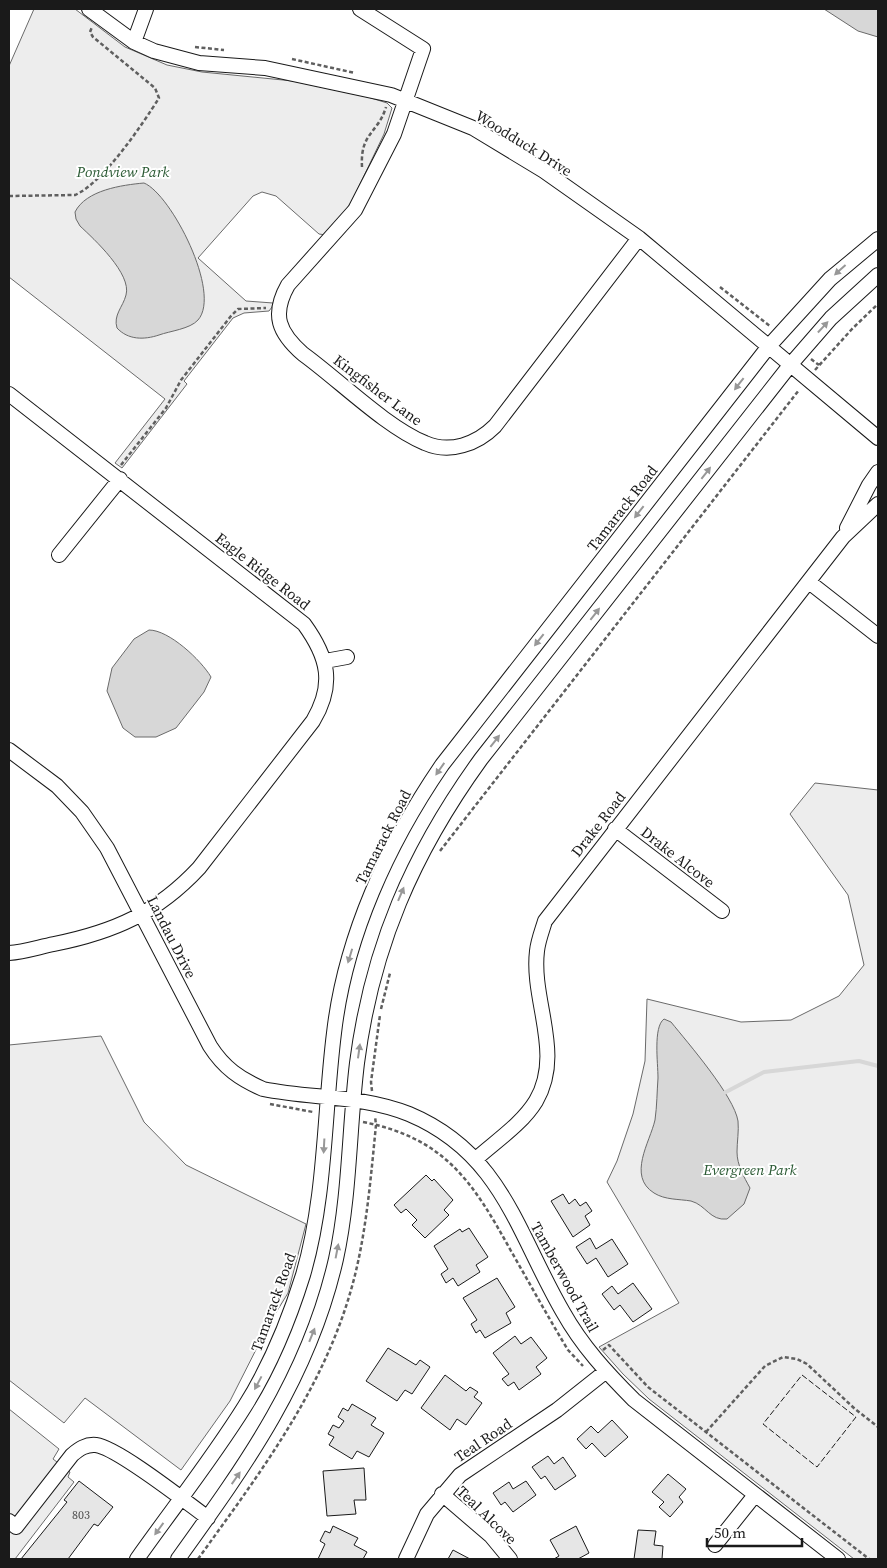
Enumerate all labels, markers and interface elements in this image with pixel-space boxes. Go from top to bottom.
street label: Woodduck Drive [472,105,577,181]
park label: Pondview Park [76,161,170,182]
one-way arrow [835,264,847,276]
one-way arrow [817,322,829,334]
street label: Kingfisher Lane [329,350,427,431]
one-way arrow [734,378,745,391]
street label: Tamarack Road [582,460,663,555]
one-way arrow [700,467,711,480]
one-way arrow [634,506,645,519]
street label: Eagle Ridge Road [211,527,315,615]
one-way arrow [590,608,601,621]
one-way arrow [534,634,545,647]
one-way arrow [490,735,501,748]
one-way arrow [435,762,445,776]
street label: Tamarack Road [350,786,416,888]
street label: Drake Road [566,787,630,861]
street label: Drake Alcove [637,822,720,893]
one-way arrow [398,887,406,901]
street label: Landau Drive [142,892,202,982]
one-way arrow [346,949,354,964]
one-way arrow [355,1042,363,1058]
one-way arrow [319,1138,327,1154]
park label: Evergreen Park [702,1159,798,1180]
street label: Tamberwood Trail [526,1218,604,1336]
one-way arrow [334,1243,342,1259]
street label: Tamarack Road [245,1249,301,1354]
one-way arrow [309,1328,317,1342]
one-way arrow [254,1375,262,1390]
street label: Teal Road [450,1413,516,1467]
one-way arrow [231,1471,241,1485]
street label: Teal Alcove [452,1481,522,1549]
house number: 803 [72,1507,90,1523]
scale bar [707,1516,802,1548]
one-way arrow [154,1522,164,1536]
text: 50 m [714,1522,746,1543]

